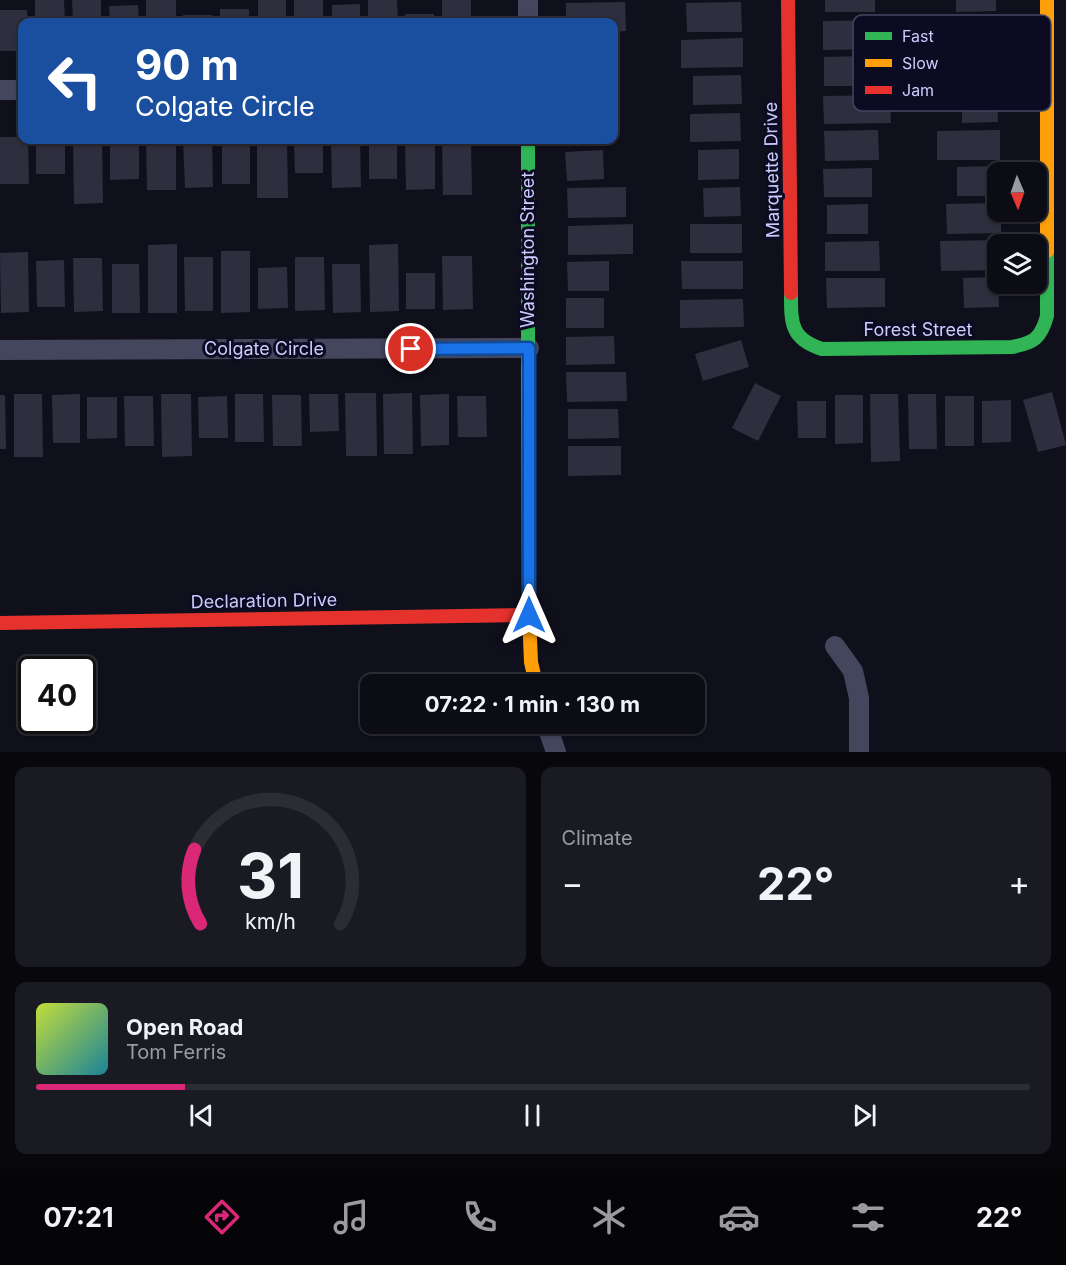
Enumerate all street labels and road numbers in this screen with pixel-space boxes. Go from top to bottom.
street label: Marquette Drive [760,102,783,238]
street label: Washington Street [517,172,538,328]
street label: Forest Street [864,319,973,340]
street label: Colgate Circle [204,338,324,359]
street label: Declaration Drive [191,589,337,612]

